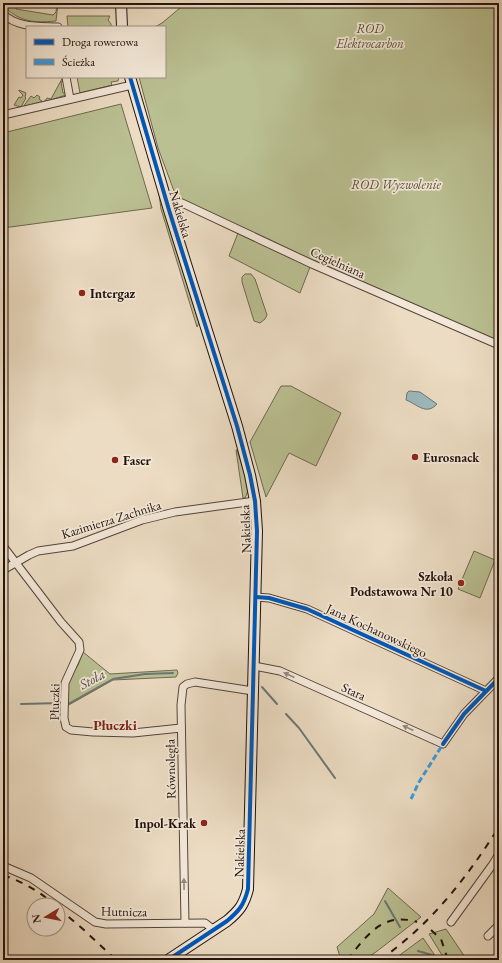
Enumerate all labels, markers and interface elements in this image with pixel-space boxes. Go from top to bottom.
park label: ROD Elektrocarbon [335,20,404,52]
legend [26,26,166,78]
text: Droga rowerowa [62,34,139,50]
text: Ścieżka [62,54,95,70]
park label: ROD Wyzwolenie [351,176,441,193]
street label: Nakielska [165,188,196,241]
street label: Cegielniana [308,243,369,282]
place label: Intergaz [90,285,135,302]
marker: Intergaz [77,288,87,298]
place label: Eurosnack [423,449,480,466]
place label: Faser [123,452,152,469]
marker: Eurosnack [410,452,420,462]
marker: Faser [110,455,120,465]
street label: Kazimierza Zachnika [59,496,164,543]
street label: Nakielska [236,504,255,553]
place label: Szkoła Podstawowa Nr 10 [350,568,453,600]
marker: Szkoła Podstawowa Nr 10 [456,578,466,588]
street label: Jana Kochanowskiego [323,599,430,661]
water label: Stoła [75,665,108,694]
one-way arrow [283,672,294,678]
street label: Stara [339,679,369,705]
street label: Płuczki [46,683,63,721]
district label: Płuczki [93,716,137,734]
one-way arrow [402,725,413,731]
street label: Równoległa [161,738,180,799]
place label: Inpol-Krak [134,815,197,832]
marker: Inpol-Krak [199,818,209,828]
street label: Nakielska [230,828,249,878]
one-way arrow [181,877,187,890]
north arrow [26,897,66,937]
street label: Hutnicza [101,903,148,920]
text: N [28,913,44,924]

